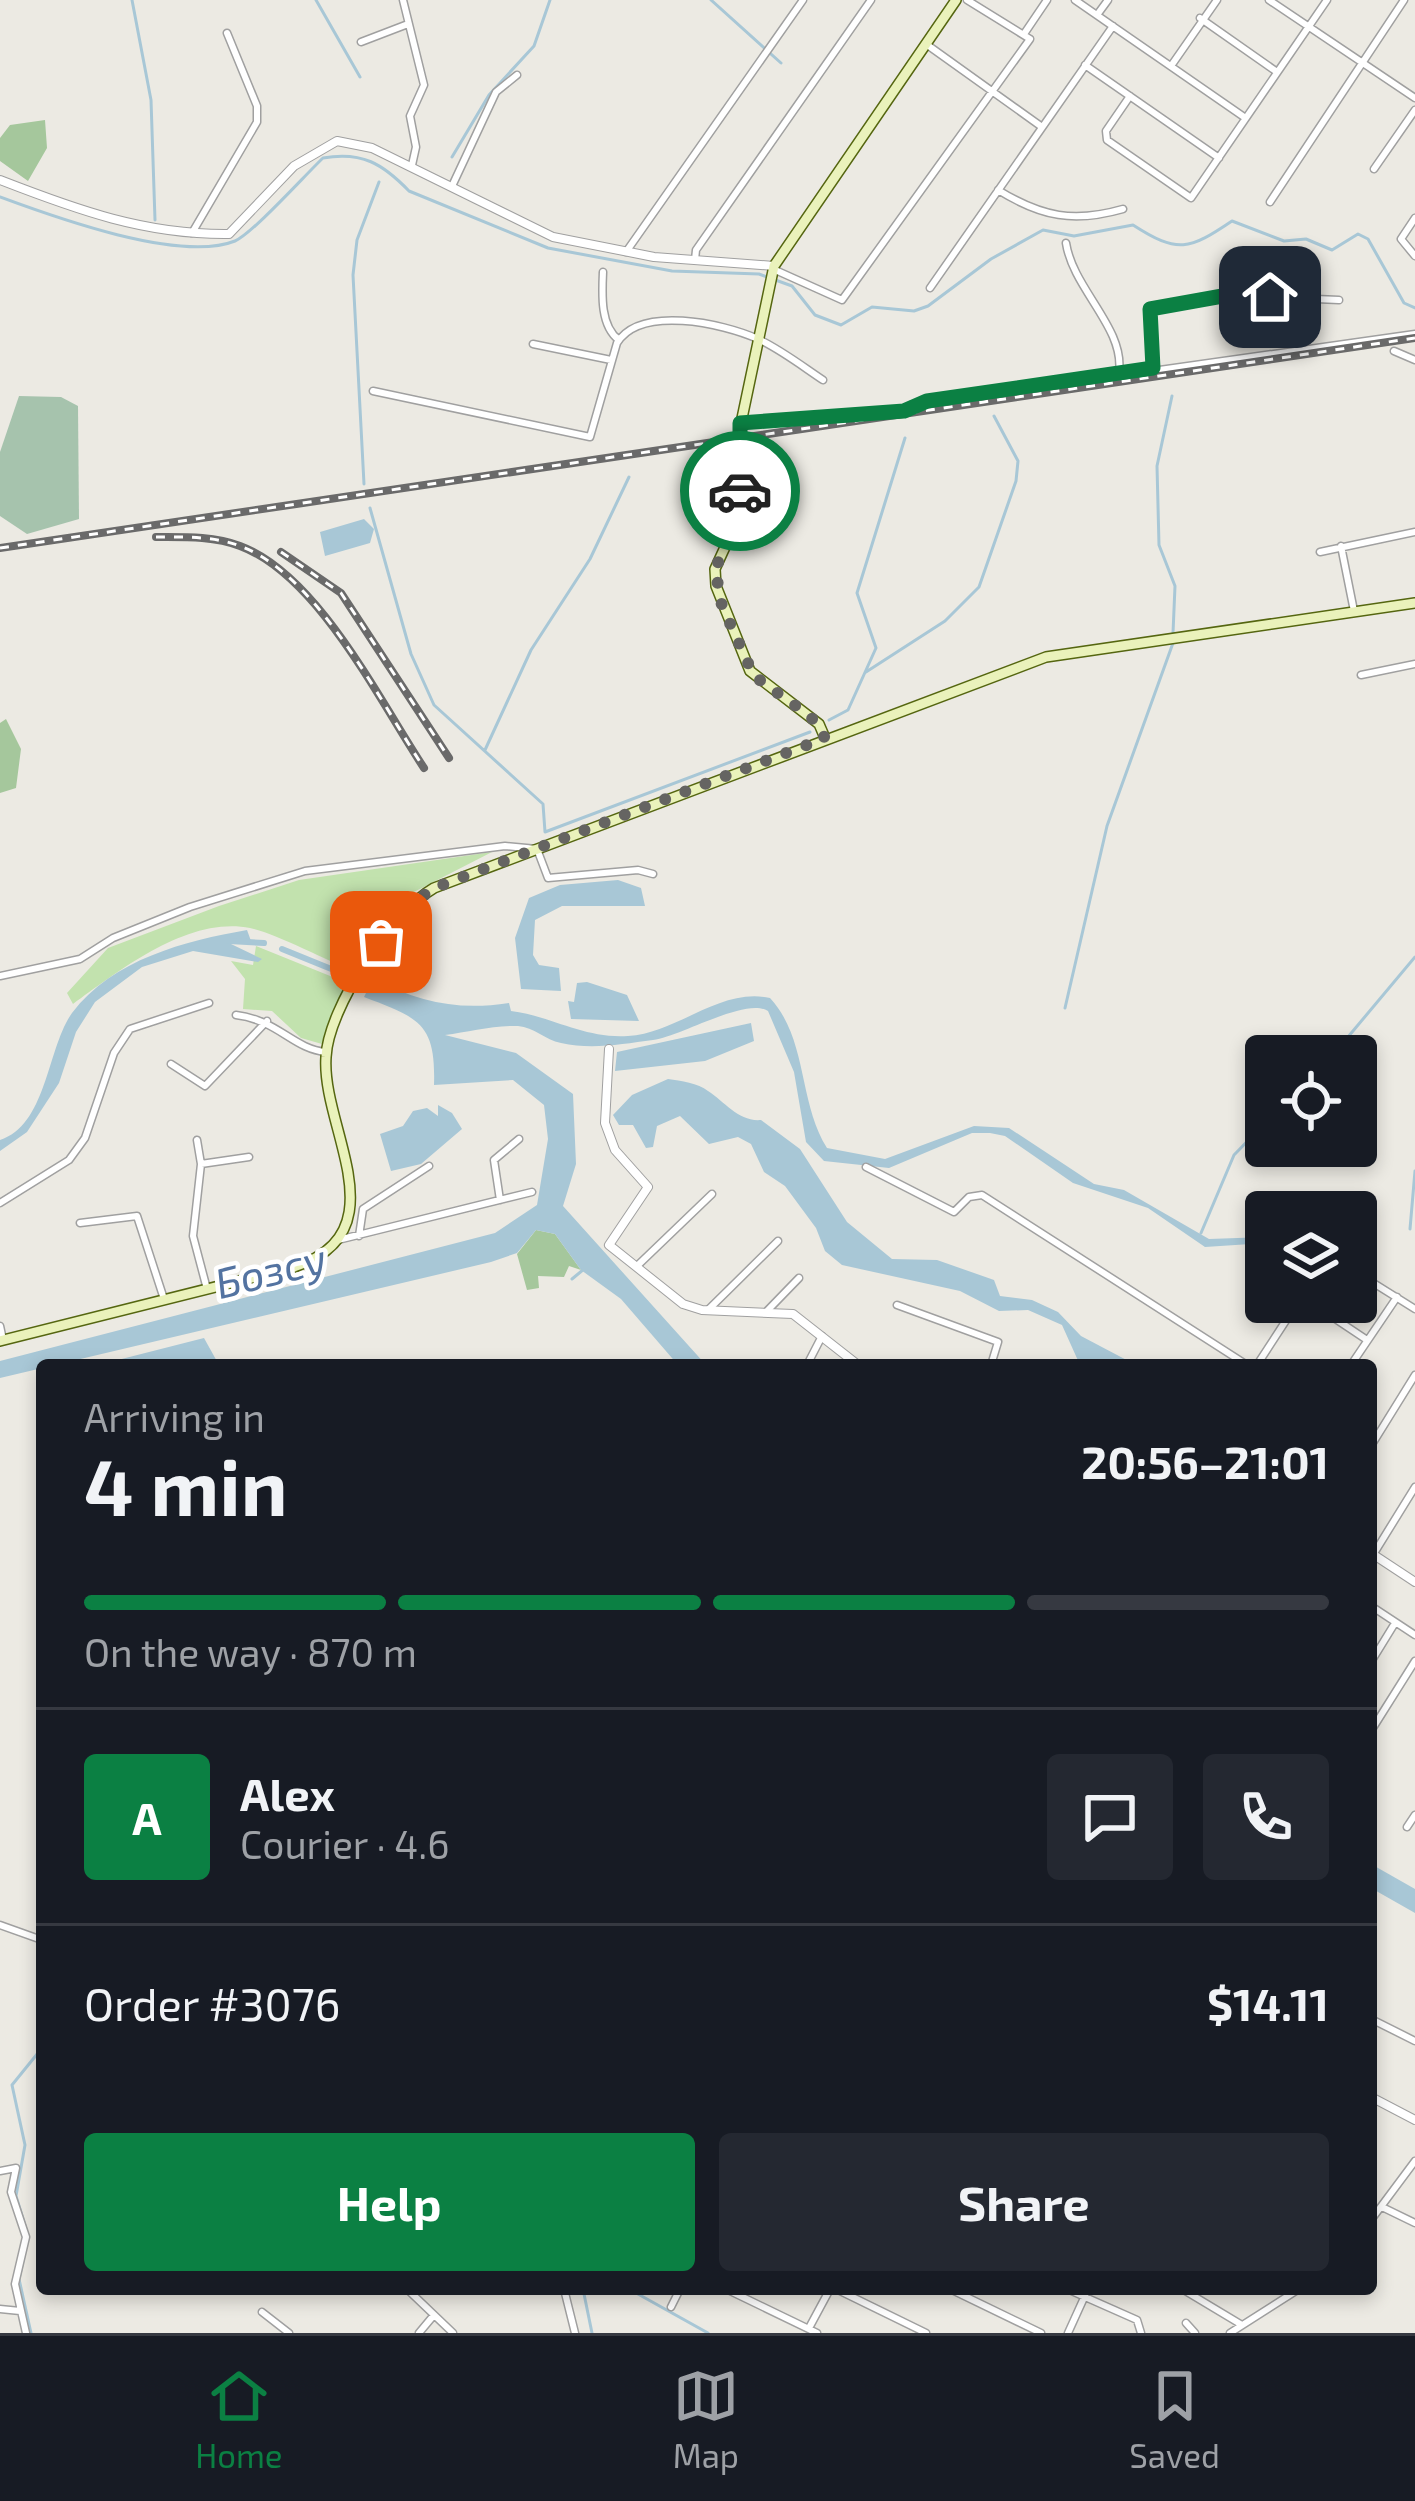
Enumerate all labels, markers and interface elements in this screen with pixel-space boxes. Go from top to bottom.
pin [1219,246,1321,348]
icon: home [1237,264,1303,330]
courier [680,431,800,551]
icon: car [707,458,773,524]
pin [330,891,432,993]
icon: bag [348,909,414,975]
map controls [1245,1035,1377,1323]
button: locate [1245,1035,1377,1167]
button: layers [1245,1191,1377,1323]
water label: Бозсу [209,1231,331,1307]
text: Arriving in [84,1393,265,1440]
text: 20:56–21:01 [1081,1434,1329,1488]
text: 4 min [84,1438,288,1532]
text: On the way · 870 m [84,1628,417,1675]
button: chat [1047,1754,1173,1880]
button: phone [1203,1754,1329,1880]
text: Alex [240,1766,335,1820]
text: A [132,1790,162,1844]
text: Courier · 4.6 [240,1820,450,1867]
text: Order #3076 [84,1976,341,2030]
text: $14.11 [1207,1976,1329,2030]
button: Help [84,2133,695,2271]
button: Share [719,2133,1329,2271]
tab: Home [195,2363,283,2475]
tab: Map [673,2363,739,2475]
tab: Saved [1129,2363,1220,2475]

